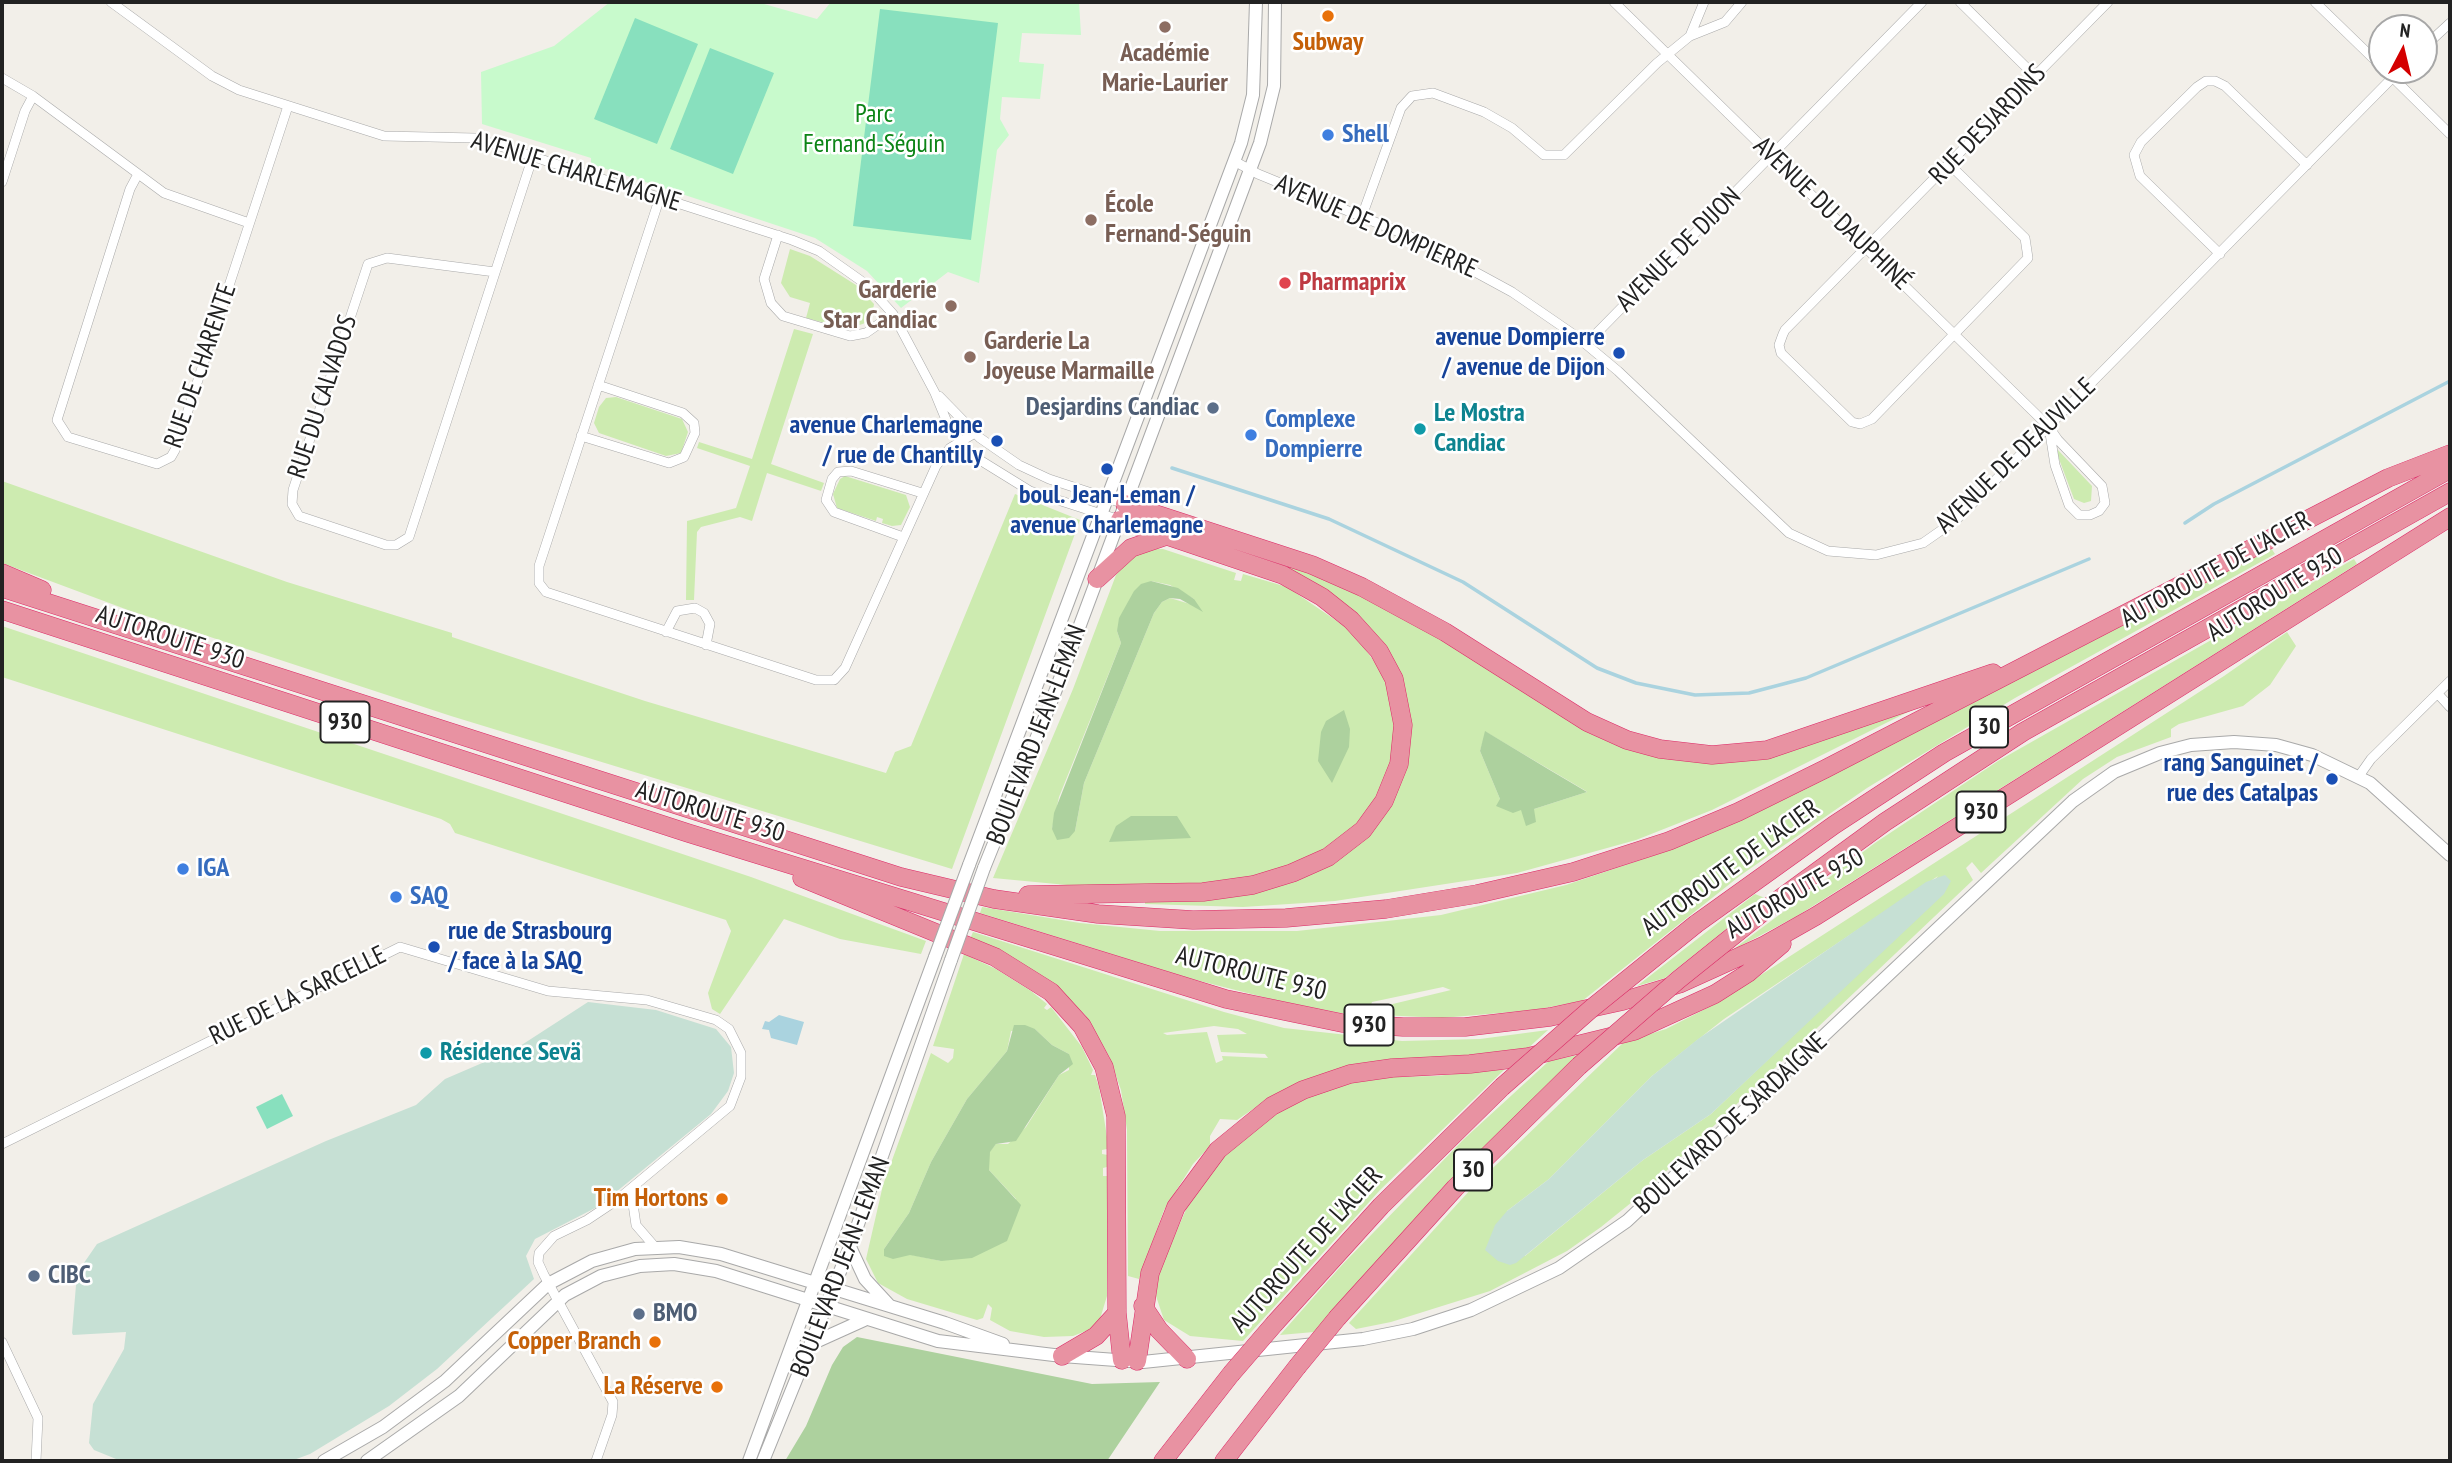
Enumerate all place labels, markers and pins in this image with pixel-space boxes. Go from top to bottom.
marker: Subway [1320,8,1336,24]
marker: Académie Marie-Laurier [1157,19,1173,35]
place label: Subway [1293,27,1363,59]
place label: Académie Marie-Laurier [1102,38,1228,100]
place label: Shell [1342,119,1389,151]
marker: Shell [1320,127,1336,143]
place label: École Fernand-Séguin [1105,189,1251,250]
marker: École Fernand-Séguin [1083,212,1099,228]
place label: Pharmaprix [1299,267,1406,299]
place label: Garderie Star Candiac [823,275,937,336]
marker: Pharmaprix [1277,275,1293,291]
marker: Garderie Star Candiac [943,298,959,314]
place label: avenue Dompierre / avenue de Dijon [1436,322,1605,384]
place label: Garderie La Joyeuse Marmaille [984,326,1155,388]
marker: avenue Dompierre / avenue de Dijon [1611,345,1627,361]
marker: Garderie La Joyeuse Marmaille [962,349,978,365]
place label: Desjardins Candiac [1026,392,1199,424]
place label: Le Mostra Candiac [1434,398,1525,460]
marker: Desjardins Candiac [1205,400,1221,416]
place label: Complexe Dompierre [1265,404,1363,466]
place label: avenue Charlemagne / rue de Chantilly [790,410,983,472]
marker: Le Mostra Candiac [1412,421,1428,437]
marker: Complexe Dompierre [1243,427,1259,443]
marker: avenue Charlemagne / rue de Chantilly [989,433,1005,449]
marker: boul. Jean-Leman / avenue Charlemagne [1099,461,1115,477]
place label: boul. Jean-Leman / avenue Charlemagne [1010,480,1204,542]
place label: rang Sanguinet / rue des Catalpas [2164,748,2318,810]
marker: rang Sanguinet / rue des Catalpas [2324,771,2340,787]
place label: IGA [197,853,229,885]
marker: IGA [175,861,191,877]
place label: SAQ [410,881,448,913]
marker: SAQ [388,889,404,905]
place label: rue de Strasbourg / face à la SAQ [448,916,612,978]
marker: rue de Strasbourg / face à la SAQ [426,939,442,955]
place label: Résidence Sevä [440,1037,581,1069]
marker: Résidence Sevä [418,1045,434,1061]
place label: Tim Hortons [594,1183,708,1215]
marker: Tim Hortons [714,1191,730,1207]
place label: CIBC [48,1260,91,1292]
marker: CIBC [26,1268,42,1284]
place label: BMO [653,1298,697,1330]
marker: BMO [631,1306,647,1322]
place label: Copper Branch [507,1326,641,1358]
marker: Copper Branch [647,1334,663,1350]
place label: La Réserve [604,1371,703,1403]
marker: La Réserve [709,1379,725,1395]

